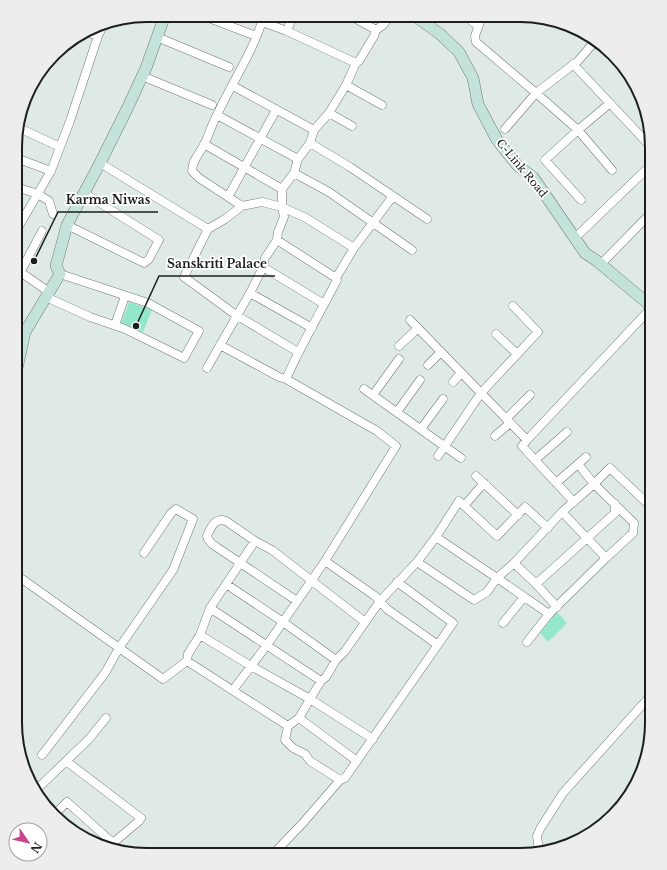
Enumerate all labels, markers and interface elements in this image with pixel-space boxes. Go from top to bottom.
street label: C-Link Road [493,136,551,201]
callout: Karma Niwas [58,188,158,212]
text: Karma Niwas [66,192,151,207]
callout: Sanskriti Palace [159,252,275,276]
text: Sanskriti Palace [167,256,267,271]
north arrow [8,822,48,862]
text: N [27,839,45,856]

